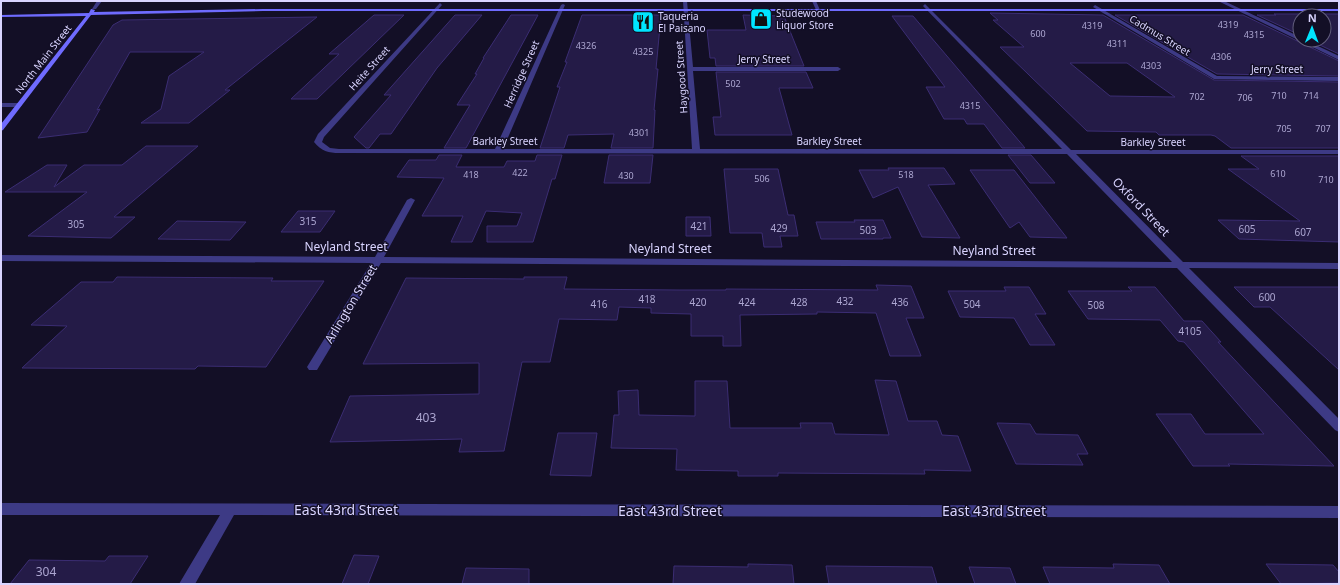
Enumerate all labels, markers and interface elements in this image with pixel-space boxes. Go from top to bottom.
shop icon: Studewood Liquor Store [748,6,774,32]
place label: Studewood Liquor Store [776,6,834,32]
north arrow [1292,8,1332,48]
restaurant icon: Taqueria El Paisano [630,9,656,35]
place label: Taqueria El Paisano [658,9,706,35]
text: N [1308,10,1317,25]
street label: Cadmus Street [1127,11,1193,59]
house number: 4319 [1218,18,1238,31]
house number: 4319 [1082,19,1102,32]
street label: North Main Street [12,21,75,96]
house number: 600 [1030,27,1046,40]
house number: 4315 [1244,28,1264,41]
house number: 4311 [1107,37,1127,50]
street label: Herridge Street [500,38,542,110]
house number: 4326 [576,39,596,52]
street label: Haygood Street [671,40,691,114]
street label: Heite Street [345,42,393,93]
house number: 4325 [633,45,653,58]
house number: 4306 [1211,50,1231,63]
street label: Jerry Street [737,52,791,66]
house number: 4303 [1141,59,1161,72]
street label: Jerry Street [1250,62,1304,76]
house number: 502 [725,77,741,90]
house number: 710 [1271,89,1287,102]
house number: 714 [1303,89,1319,102]
house number: 702 [1189,90,1205,103]
house number: 706 [1237,91,1253,104]
house number: 4315 [960,99,980,112]
house number: 705 [1276,122,1292,135]
house number: 707 [1315,122,1331,135]
house number: 4301 [629,126,649,139]
street label: Barkley Street [472,134,538,148]
street label: Barkley Street [796,134,862,148]
street label: Barkley Street [1120,135,1186,149]
house number: 422 [512,166,528,179]
house number: 610 [1270,167,1286,180]
house number: 418 [463,168,479,181]
house number: 518 [898,168,914,181]
house number: 430 [618,169,634,182]
house number: 506 [754,172,770,185]
street label: Oxford Street [1109,173,1174,240]
house number: 710 [1318,173,1334,186]
house number: 315 [299,214,317,228]
house number: 305 [67,217,85,231]
house number: 421 [690,219,708,233]
house number: 429 [770,221,788,235]
house number: 605 [1238,222,1256,236]
house number: 503 [859,223,877,237]
house number: 607 [1294,225,1312,239]
street label: Neyland Street [304,238,388,255]
street label: Neyland Street [628,240,712,257]
street label: Neyland Street [952,242,1036,259]
street label: Arlington Street [320,261,381,346]
house number: 600 [1258,290,1276,304]
house number: 418 [638,292,656,306]
house number: 432 [836,294,854,308]
house number: 420 [689,295,707,309]
house number: 424 [738,295,756,309]
house number: 428 [790,295,808,309]
house number: 436 [891,295,909,309]
house number: 416 [590,297,608,311]
house number: 504 [963,297,981,311]
house number: 508 [1087,298,1105,312]
house number: 4105 [1179,324,1202,338]
house number: 403 [416,409,436,426]
street label: East 43rd Street [294,500,398,519]
street label: East 43rd Street [618,501,722,520]
street label: East 43rd Street [942,501,1046,520]
house number: 304 [36,563,56,580]

